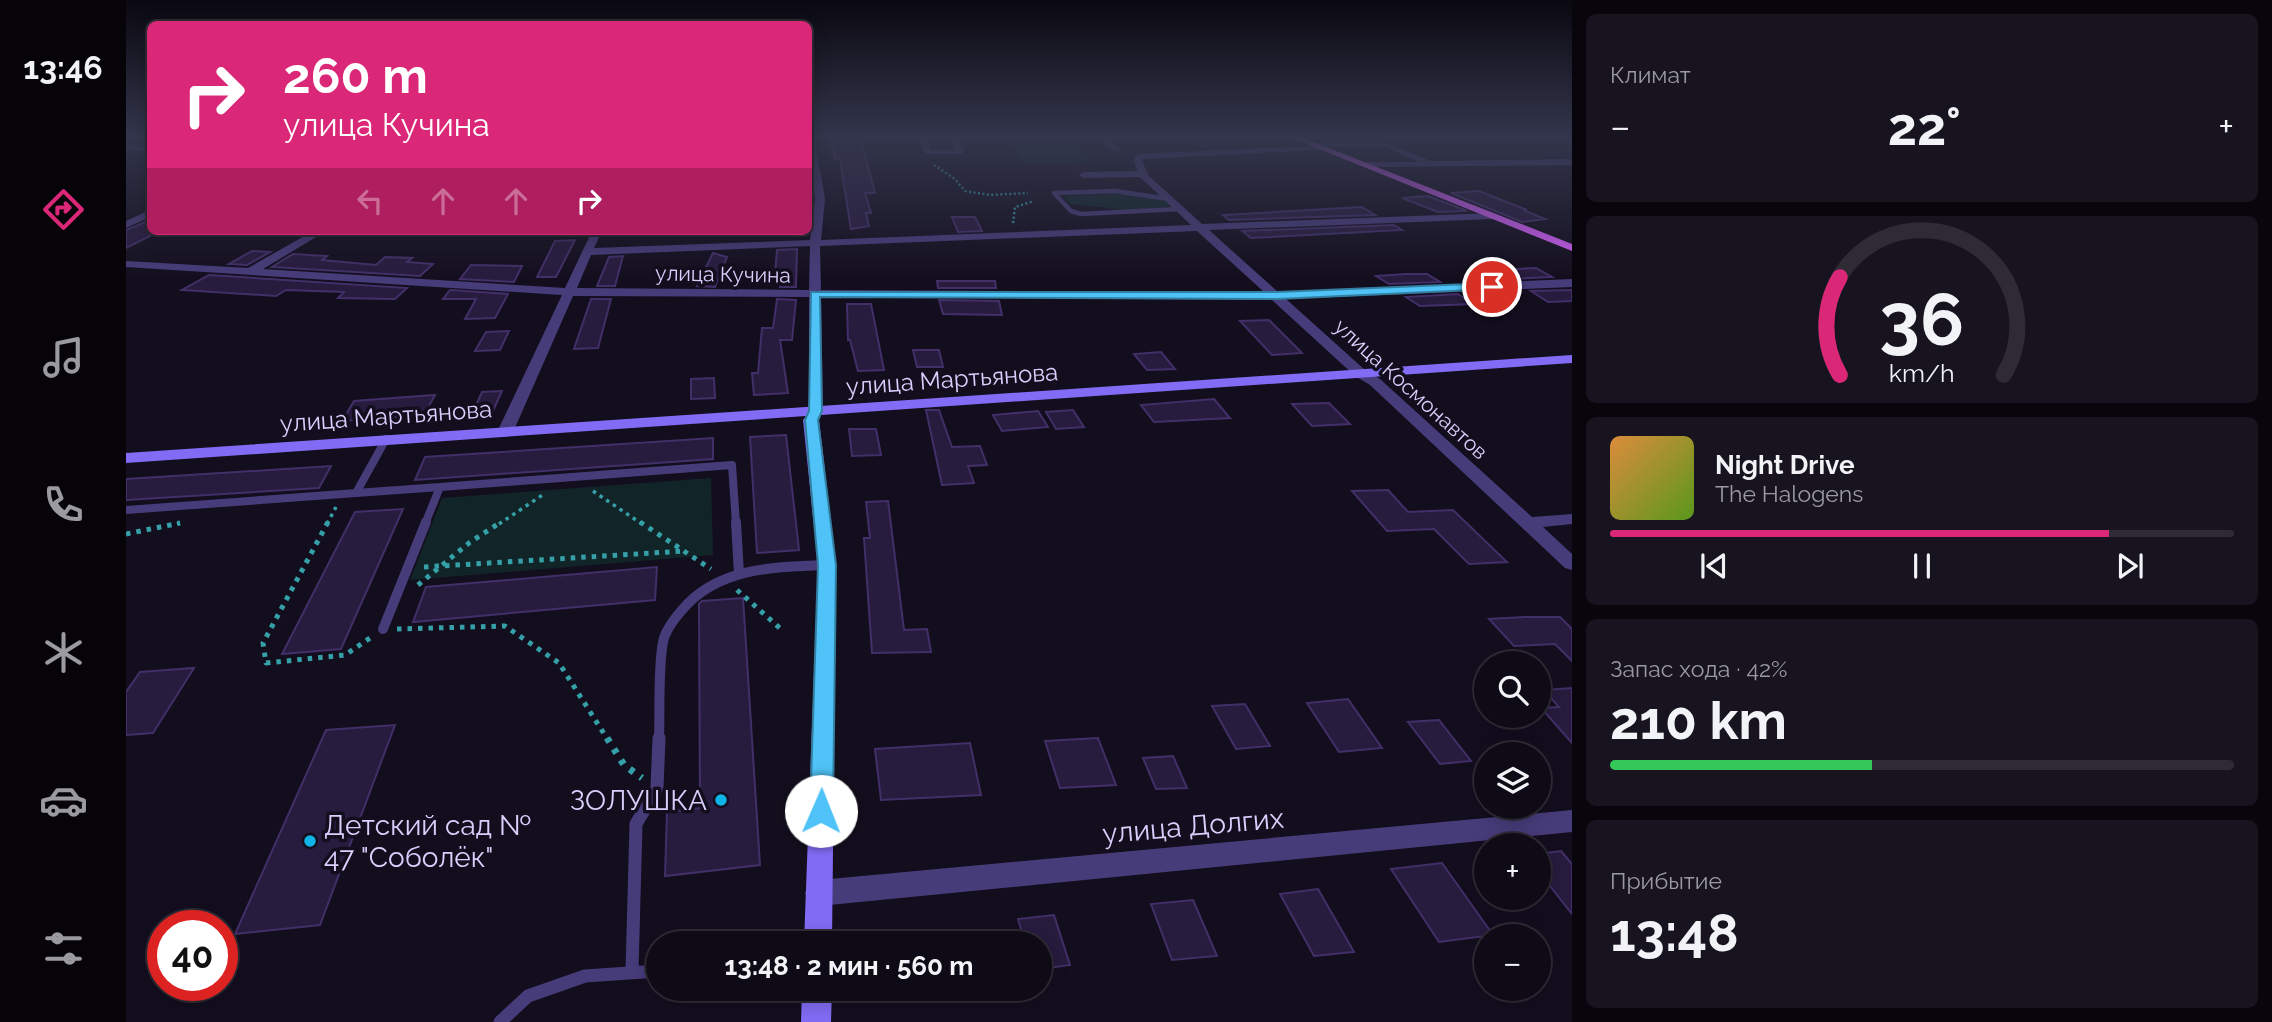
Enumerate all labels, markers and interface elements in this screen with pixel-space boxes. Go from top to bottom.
text: 260 m [283,47,428,104]
text: 13:46 [23,49,103,86]
icon: right [168,49,259,140]
text: Климат [1610,61,1691,88]
text: 22° [1888,96,1961,157]
text: − [1610,104,1630,149]
text: + [2218,104,2234,149]
text: улица Кучина [283,106,490,143]
icon: left [351,182,389,220]
icon: ahead [424,182,462,220]
icon: ahead [497,182,535,220]
icon: right [570,182,608,220]
icon: directions [39,185,88,234]
pin [1462,257,1522,317]
street label: улица Кучина [655,260,791,288]
icon: arrive [1473,268,1511,306]
text: 36 [1880,278,1964,363]
street label: улица Космонавтов [1329,314,1493,464]
icon: music [39,333,88,382]
street label: улица Мартьянова [845,357,1059,401]
text: km/h [1889,358,1955,388]
street label: улица Мартьянова [279,394,493,438]
text: Night Drive [1715,450,1854,480]
icon: phone [39,480,88,529]
text: The Halogens [1715,480,1863,507]
icon: previous [1695,547,1733,585]
icon: pause [1903,547,1941,585]
icon: next [2111,547,2149,585]
icon: climate [39,628,88,677]
map controls [1474,651,1551,1001]
button: search [1474,651,1551,728]
text: Запас хода · 42% [1610,655,1787,682]
text: 210 km [1610,690,1787,751]
button: layers [1474,742,1551,819]
position arrow [784,774,858,848]
icon: car [39,776,88,825]
place label: ЗОЛУШКА [570,784,707,817]
marker: ЗОЛУШКА [713,792,729,808]
street label: улица Долгих [1101,802,1285,850]
place label: Детский сад № 47 "Соболёк" [324,809,531,874]
marker: Детский сад № 47 "Соболёк" [302,833,318,849]
button: + [1474,833,1551,910]
text: Прибытие [1610,867,1722,894]
text: 13:48 [1610,902,1739,963]
speed limit sign: 40 [147,910,238,1001]
icon: filters [39,924,88,973]
button: − [1474,924,1551,1001]
text: 13:48 · 2 мин · 560 m [724,951,974,981]

